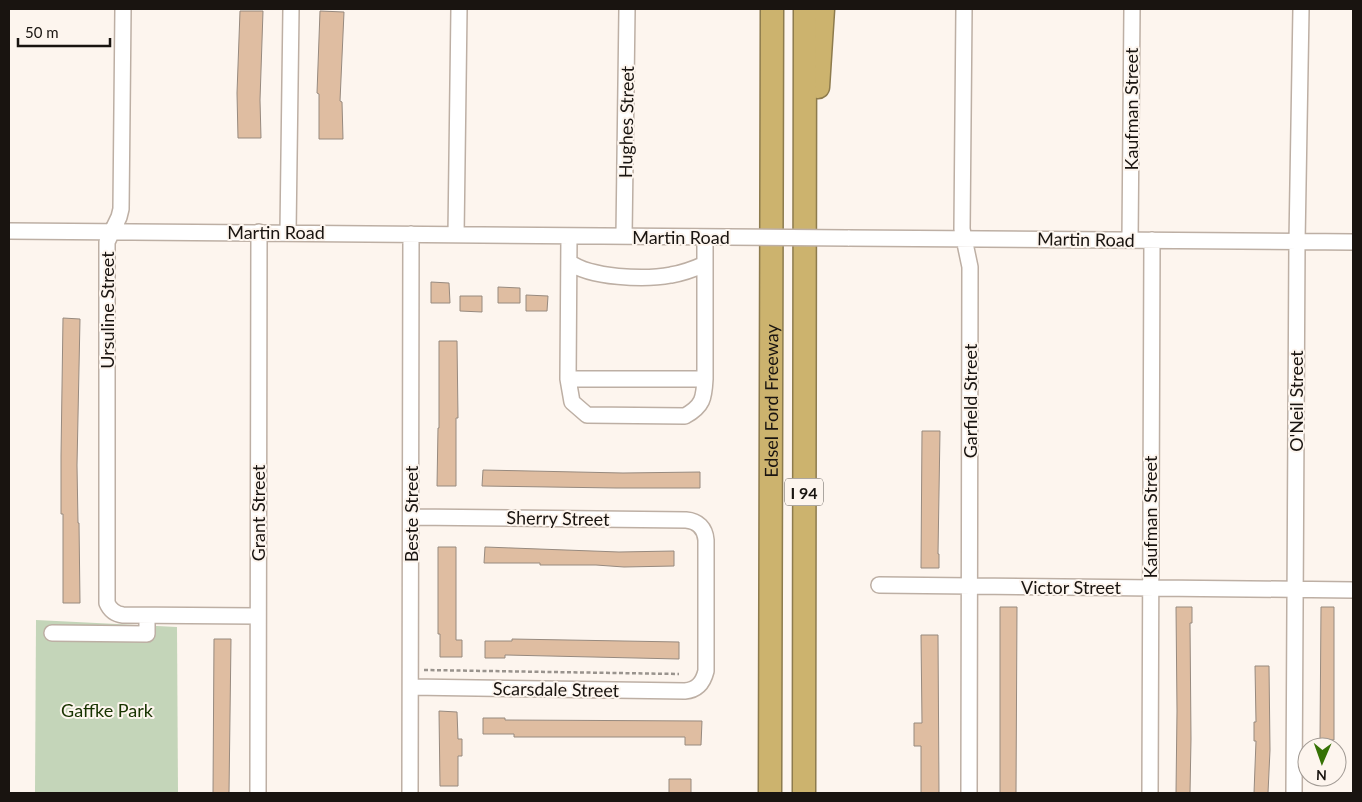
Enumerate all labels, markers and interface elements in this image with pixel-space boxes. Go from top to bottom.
scale bar [18,15,110,47]
text: 50 m [25,23,59,41]
street label: Kaufman Street [1120,47,1142,170]
street label: Hughes Street [614,65,638,178]
street label: Martin Road [227,221,325,243]
street label: Martin Road [632,226,730,248]
street label: Martin Road [1037,227,1135,251]
street label: Ursuline Street [96,251,118,369]
street label: Edsel Ford Freeway [760,324,782,478]
street label: Garfield Street [959,343,981,458]
street label: O'Neil Street [1285,350,1307,452]
street label: Kaufman Street [1139,455,1161,578]
street label: Grant Street [247,464,269,561]
street label: Beste Street [400,465,422,562]
road number: I 94 [785,478,823,506]
street label: Sherry Street [506,506,610,530]
street label: Victor Street [1021,576,1121,598]
street label: Scarsdale Street [493,677,620,701]
park label: Gaffke Park [61,699,154,721]
north arrow [1297,737,1347,787]
text: N [1316,767,1327,784]

